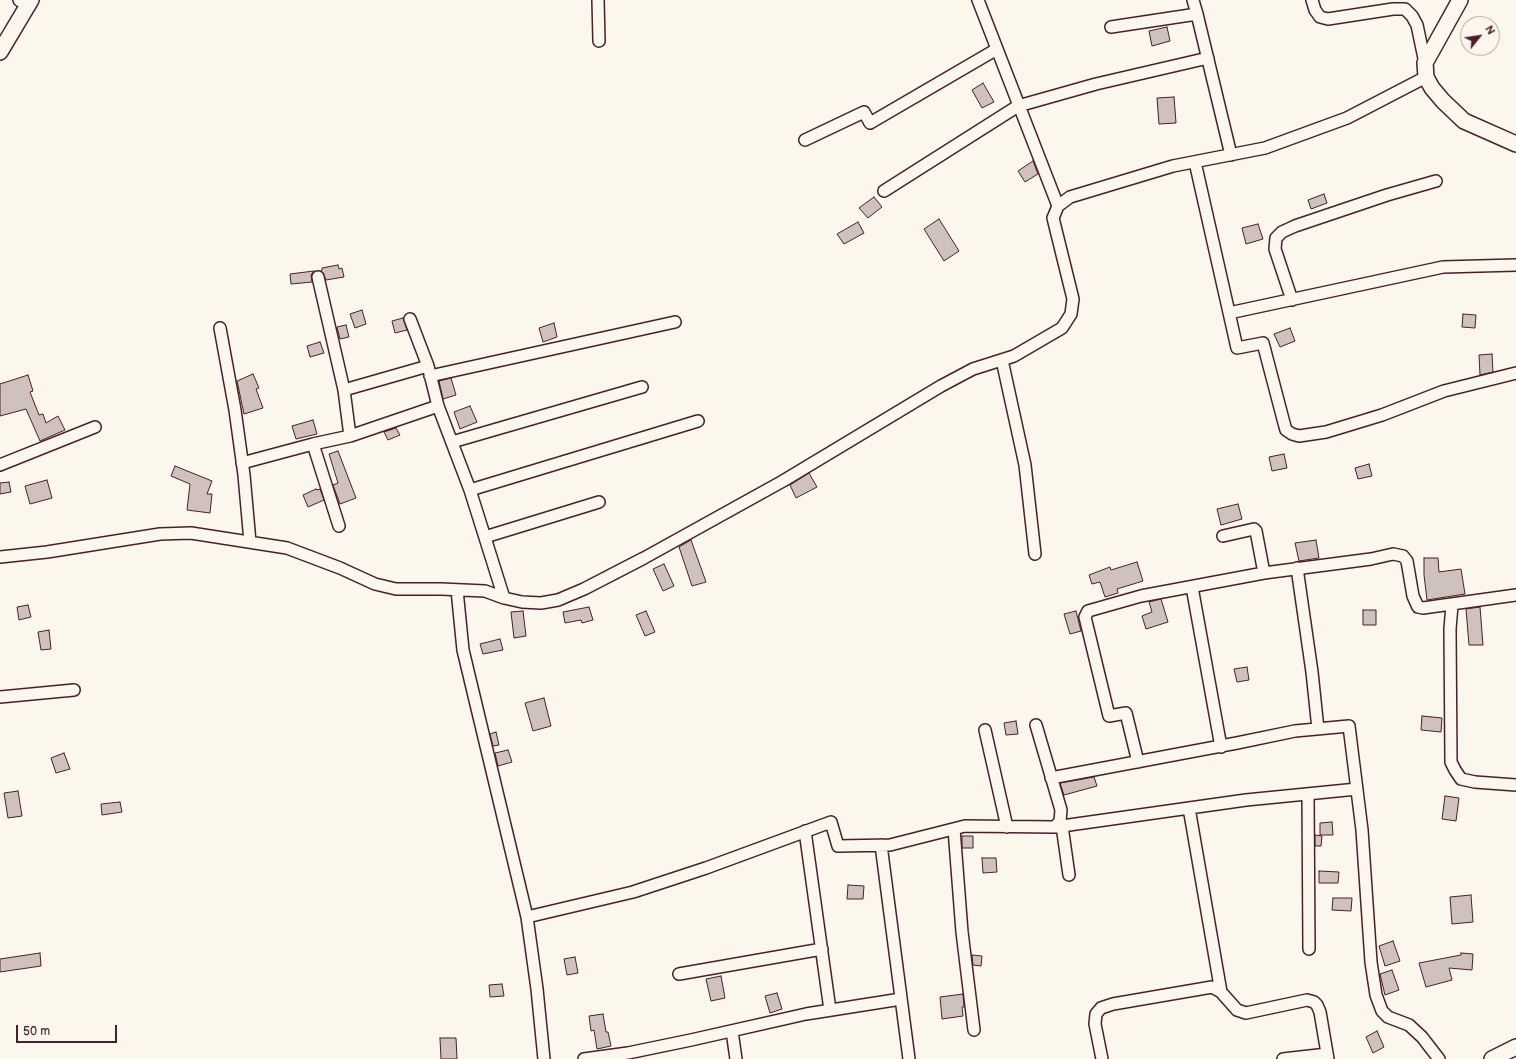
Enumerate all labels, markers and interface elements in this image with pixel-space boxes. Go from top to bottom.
north arrow [1460,16,1500,56]
text: N [1482,23,1498,37]
scale bar [18,1017,119,1043]
text: 50 m [23,1024,50,1039]

